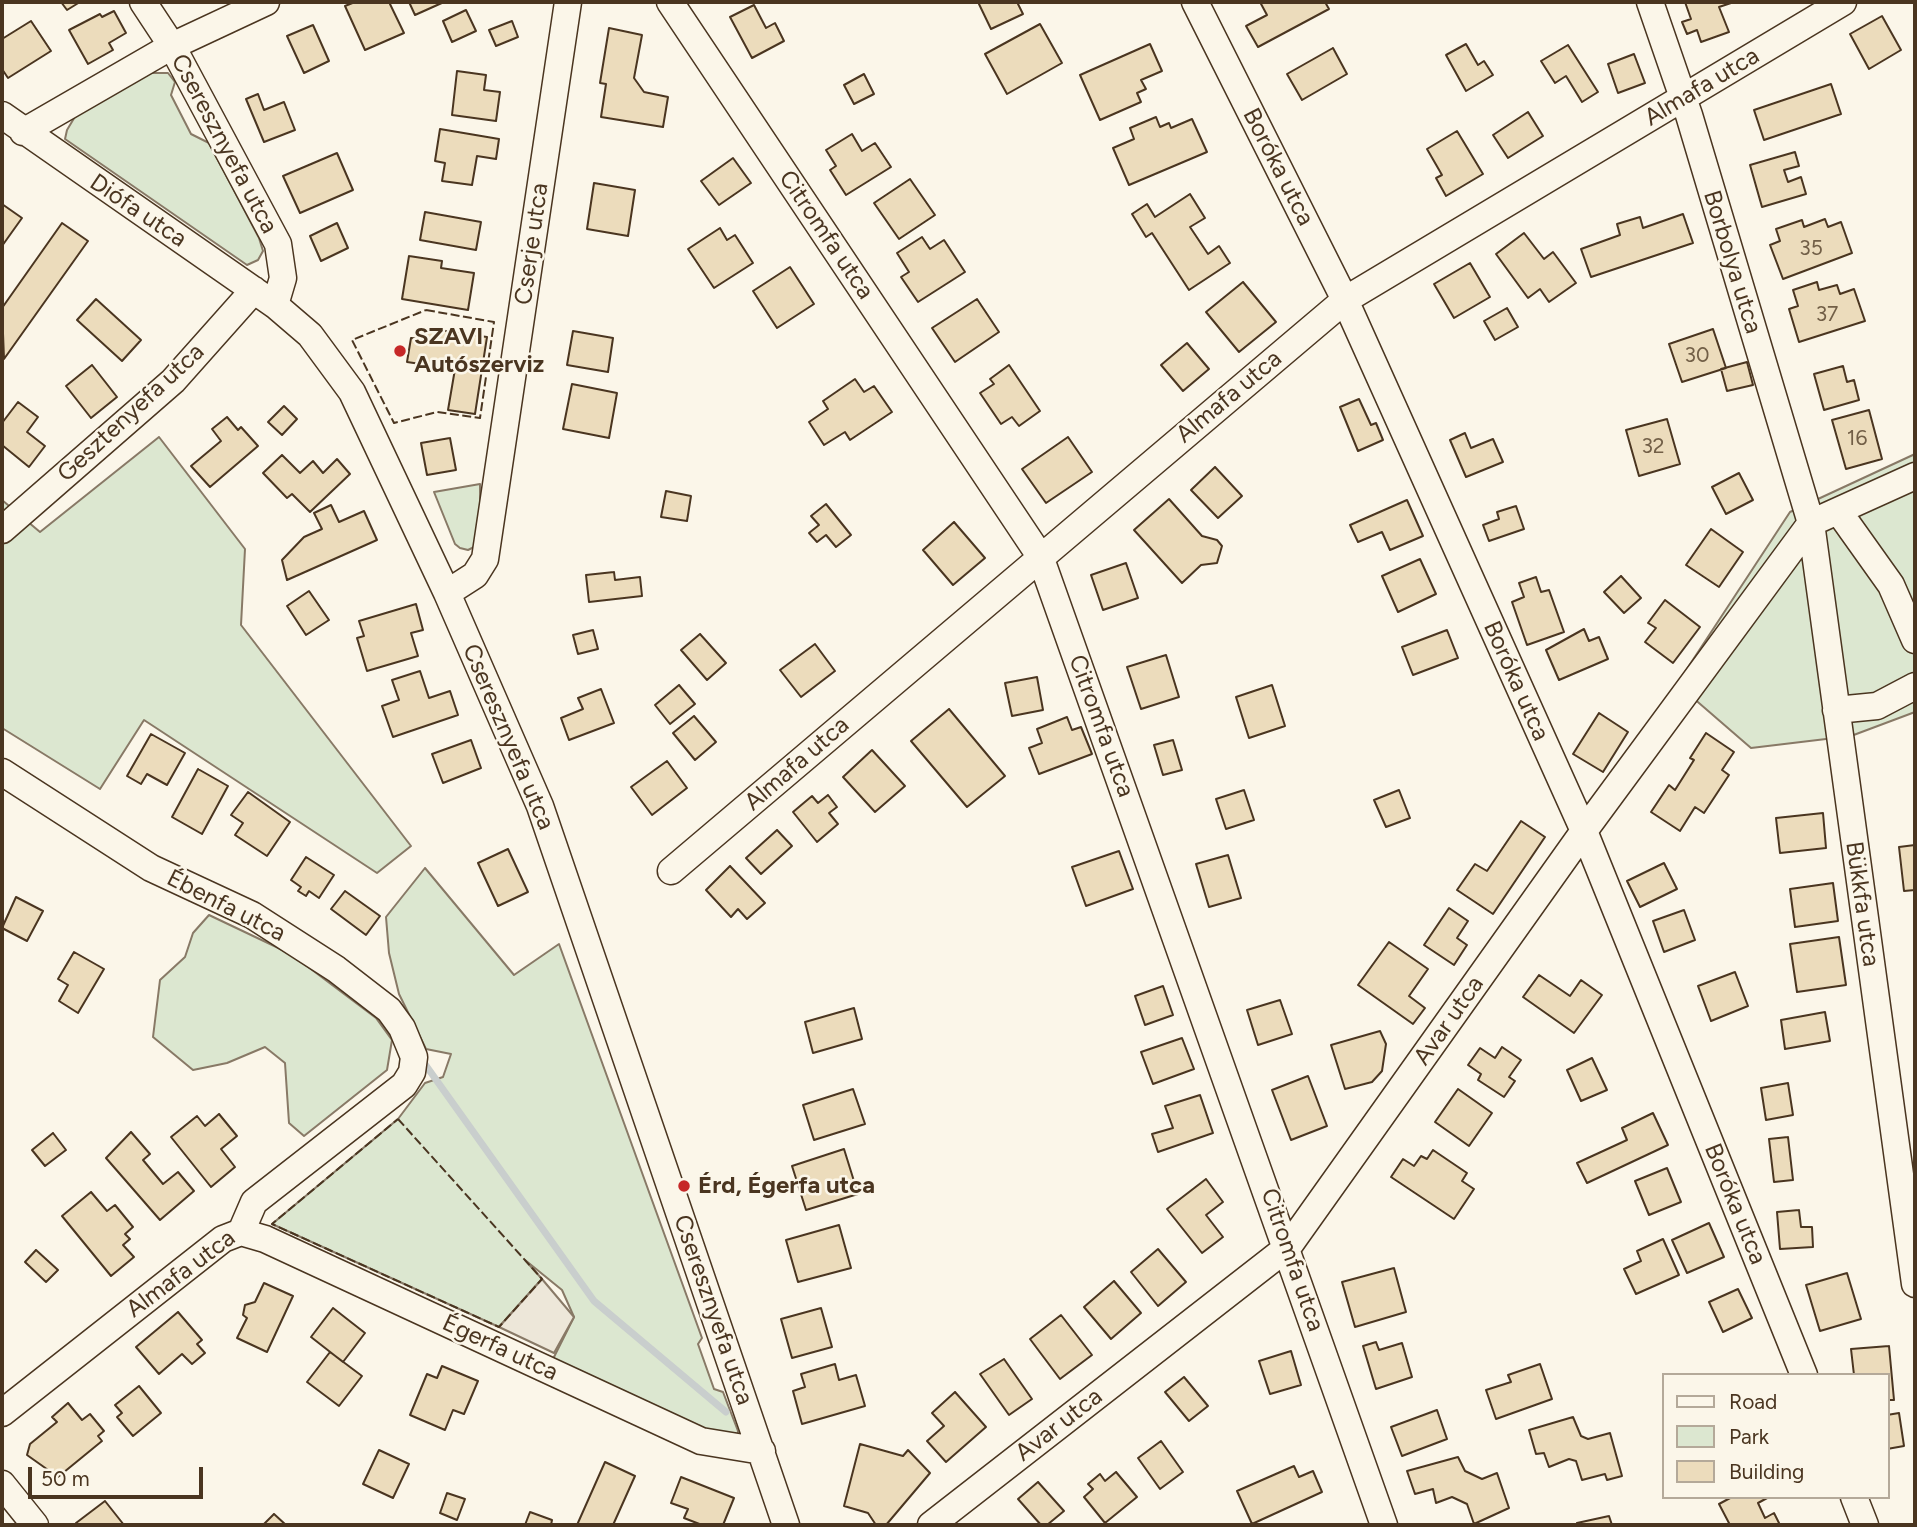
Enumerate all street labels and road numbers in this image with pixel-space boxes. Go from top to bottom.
street label: Almafa utca [1639,41,1765,133]
street label: Cseresznyefa utca [165,49,283,239]
street label: Boróka utca [1236,104,1320,230]
street label: Citromfa utca [772,165,880,305]
street label: Diófa utca [84,168,192,254]
street label: Cserje utca [509,181,555,307]
street label: Borbolya utca [1697,187,1767,337]
street label: Gesztenyefa utca [52,338,210,488]
street label: Almafa utca [1170,345,1288,449]
street label: Boróka utca [1477,617,1555,745]
street label: Cseresznyefa utca [456,640,560,834]
street label: Citromfa utca [1062,651,1140,801]
street label: Almafa utca [739,711,855,817]
street label: Bükkfa utca [1839,840,1885,968]
street label: Ébenfa utca [162,864,290,948]
street label: Avar utca [1408,971,1490,1071]
street label: Boróka utca [1698,1139,1772,1269]
street label: Citromfa utca [1254,1185,1330,1335]
street label: Cseresznyefa utca [667,1211,759,1409]
street label: Almafa utca [121,1224,241,1324]
street label: Égerfa utca [438,1309,562,1387]
street label: Avar utca [1010,1382,1108,1468]

